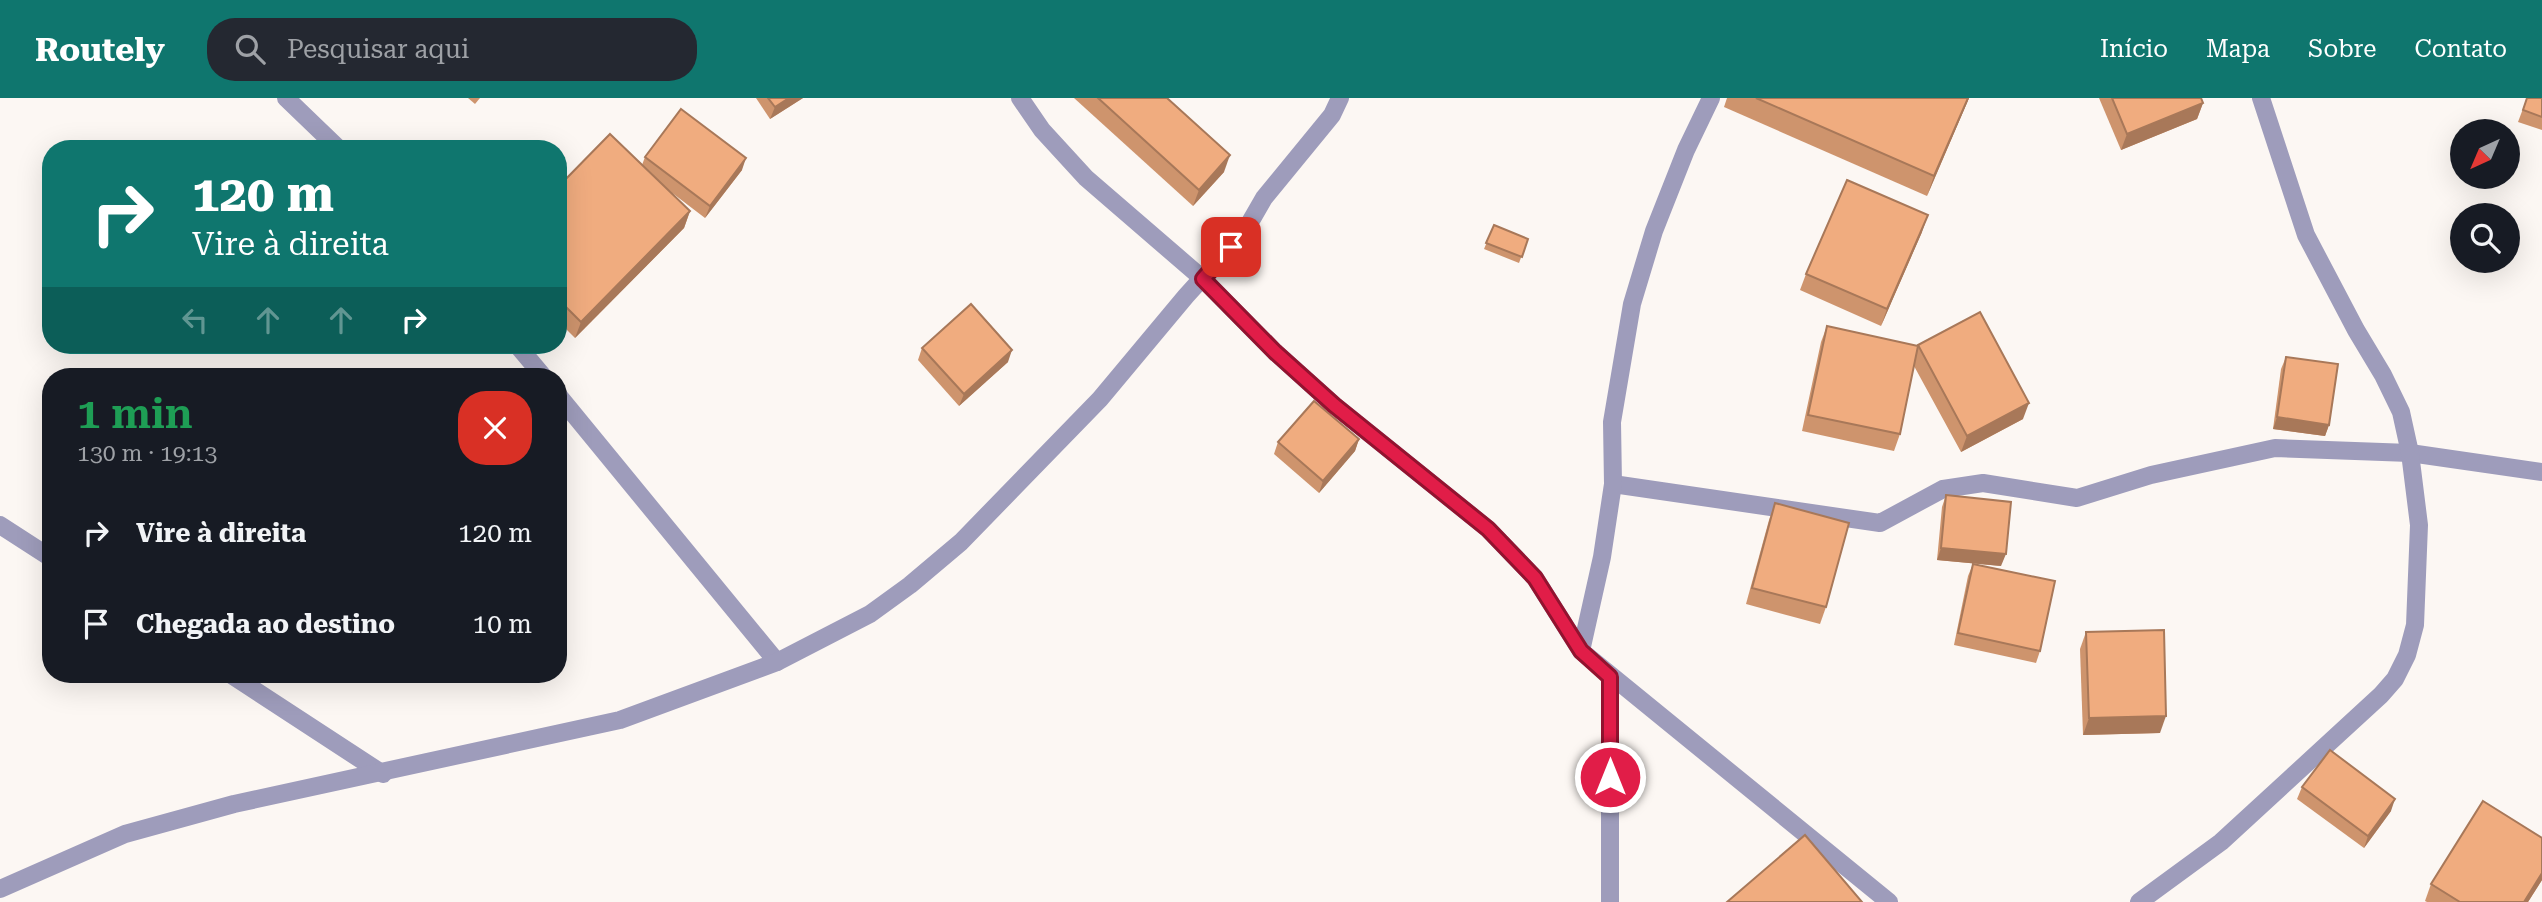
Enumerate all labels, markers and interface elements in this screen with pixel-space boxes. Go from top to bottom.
search box [207,18,697,81]
text: Routely [35,30,165,69]
icon: search [231,30,269,68]
text: Pesquisar aqui [287,34,469,64]
text: Início [2100,35,2168,63]
text: Mapa [2206,35,2270,63]
text: Sobre [2308,35,2376,63]
text: Contato [2414,35,2507,63]
north arrow [2450,119,2520,189]
map controls [2450,119,2520,273]
text: 120 m [192,166,334,223]
icon: right [77,168,168,259]
button: search [2450,203,2520,273]
pin [1201,217,1261,277]
text: Vire à direita [192,225,389,263]
icon: arrive [1212,228,1250,266]
icon: left [176,301,214,339]
icon: ahead [249,301,287,339]
icon: ahead [322,301,360,339]
icon: right [395,301,433,339]
text: 1 min [77,389,193,438]
button: close [458,391,532,465]
text: 130 m · 19:13 [77,440,217,467]
icon: right [77,514,115,552]
text: Vire à direita [136,518,306,548]
text: 120 m [458,518,532,548]
icon: arrive [77,605,115,643]
text: Chegada ao destino [136,609,395,639]
text: 10 m [473,609,532,639]
position arrow [1573,740,1647,814]

